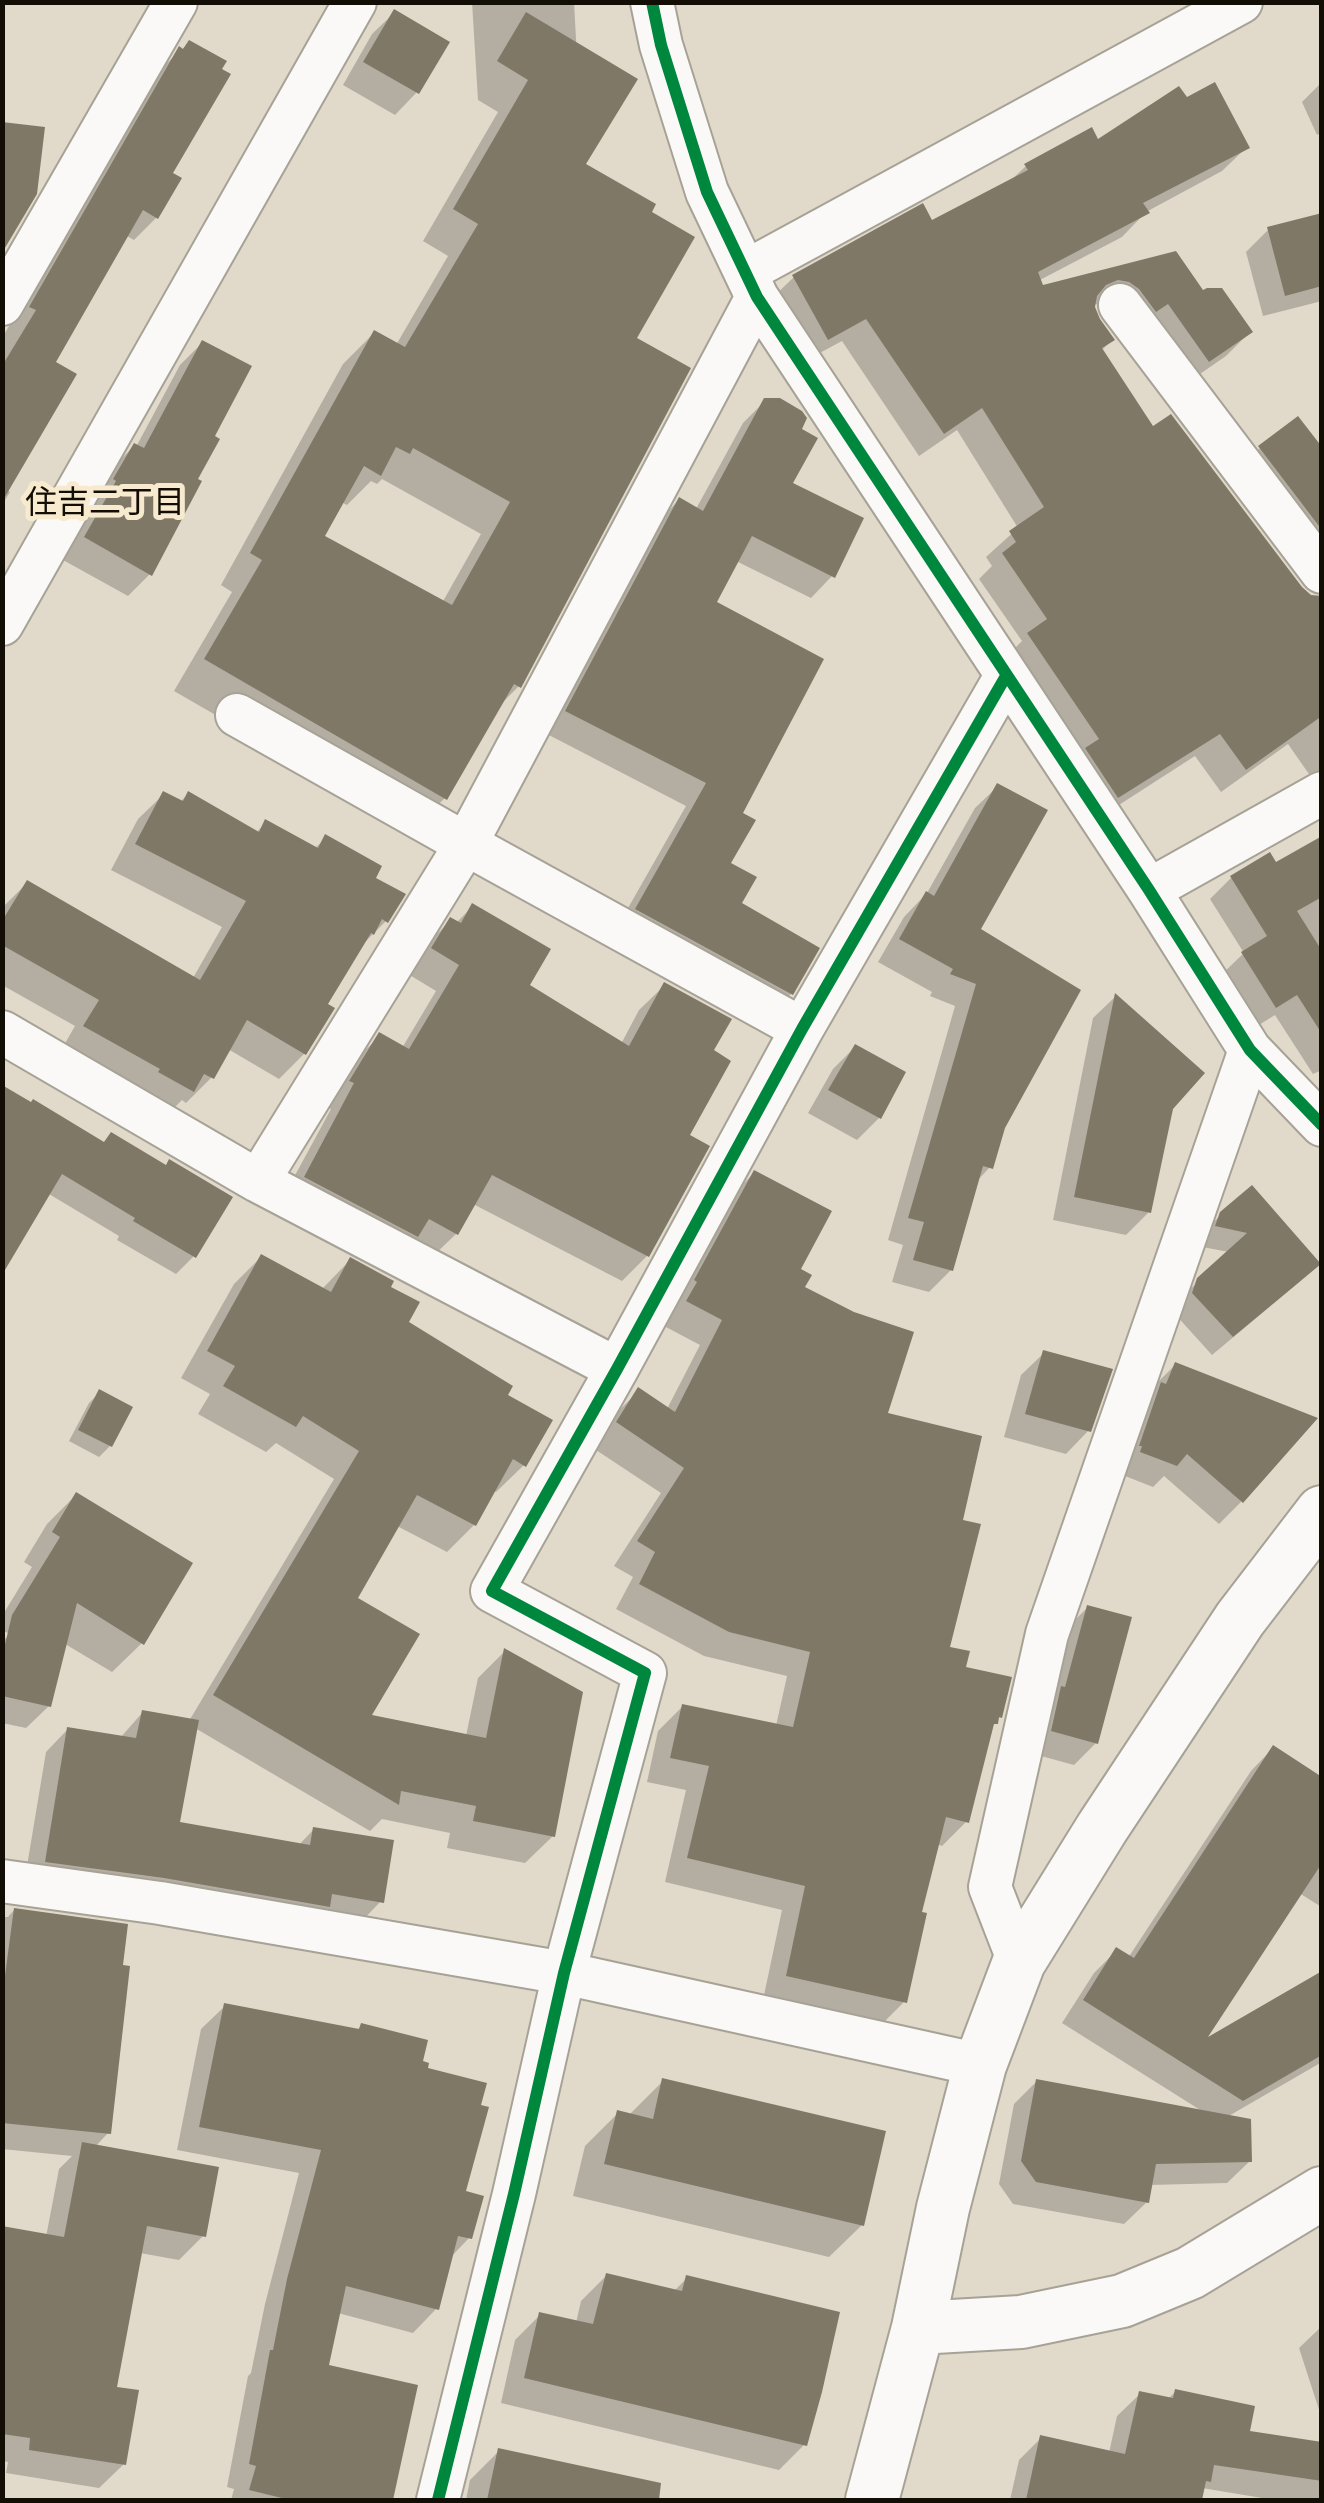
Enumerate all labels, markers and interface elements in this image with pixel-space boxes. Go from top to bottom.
district label: 住吉二丁目 [25,484,185,522]

